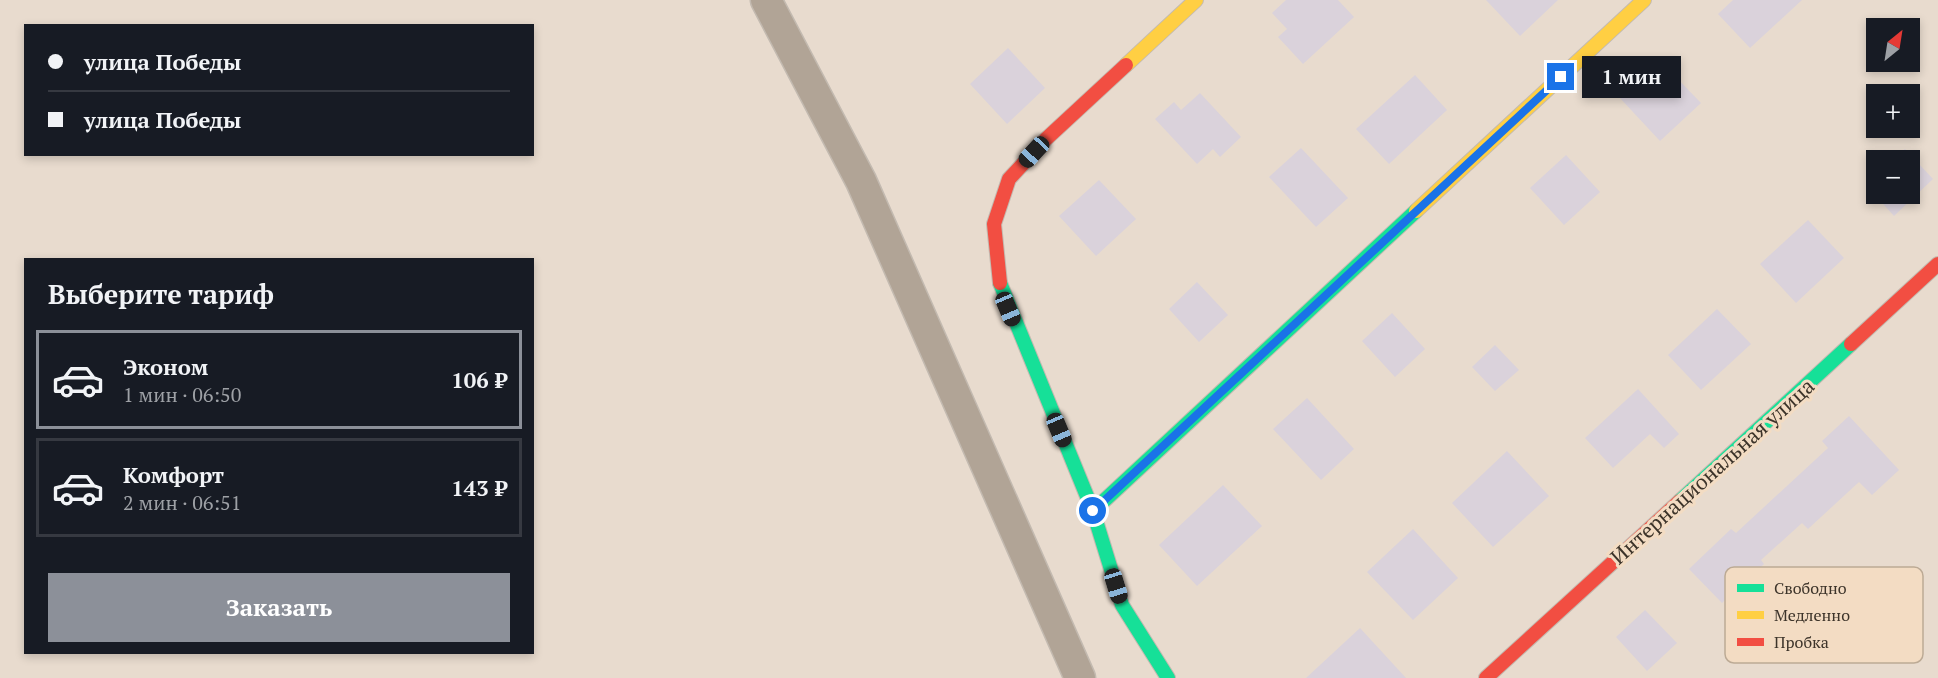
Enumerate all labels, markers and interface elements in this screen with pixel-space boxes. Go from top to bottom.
north arrow [1866,18,1920,72]
map controls [1866,18,1920,204]
text: улица Победы [84,47,241,76]
callout: 1 мин [1582,56,1681,98]
route end [1547,63,1574,90]
text: 1 мин [1602,63,1661,90]
button: + [1866,84,1920,138]
text: улица Победы [84,105,241,134]
car [1015,133,1053,171]
button: − [1866,150,1920,204]
text: Выберите тариф [48,276,274,312]
car [993,289,1023,329]
text: Эконом [123,352,208,381]
icon: car [51,353,105,407]
text: 106 ₽ [451,365,507,394]
street label: Интернациональная улица [1604,372,1820,570]
text: 1 мин · 06:50 [123,381,241,408]
car [1044,410,1074,450]
text: Комфорт [123,460,224,489]
icon: car [51,461,105,515]
text: 143 ₽ [451,473,507,502]
text: 2 мин · 06:51 [123,489,241,516]
route start [1079,497,1106,524]
car [1102,566,1130,606]
legend [1725,567,1923,663]
button: Заказать [48,573,510,642]
text: Свободно [1774,577,1847,599]
text: Медленно [1774,604,1850,626]
text: Пробка [1774,631,1829,653]

